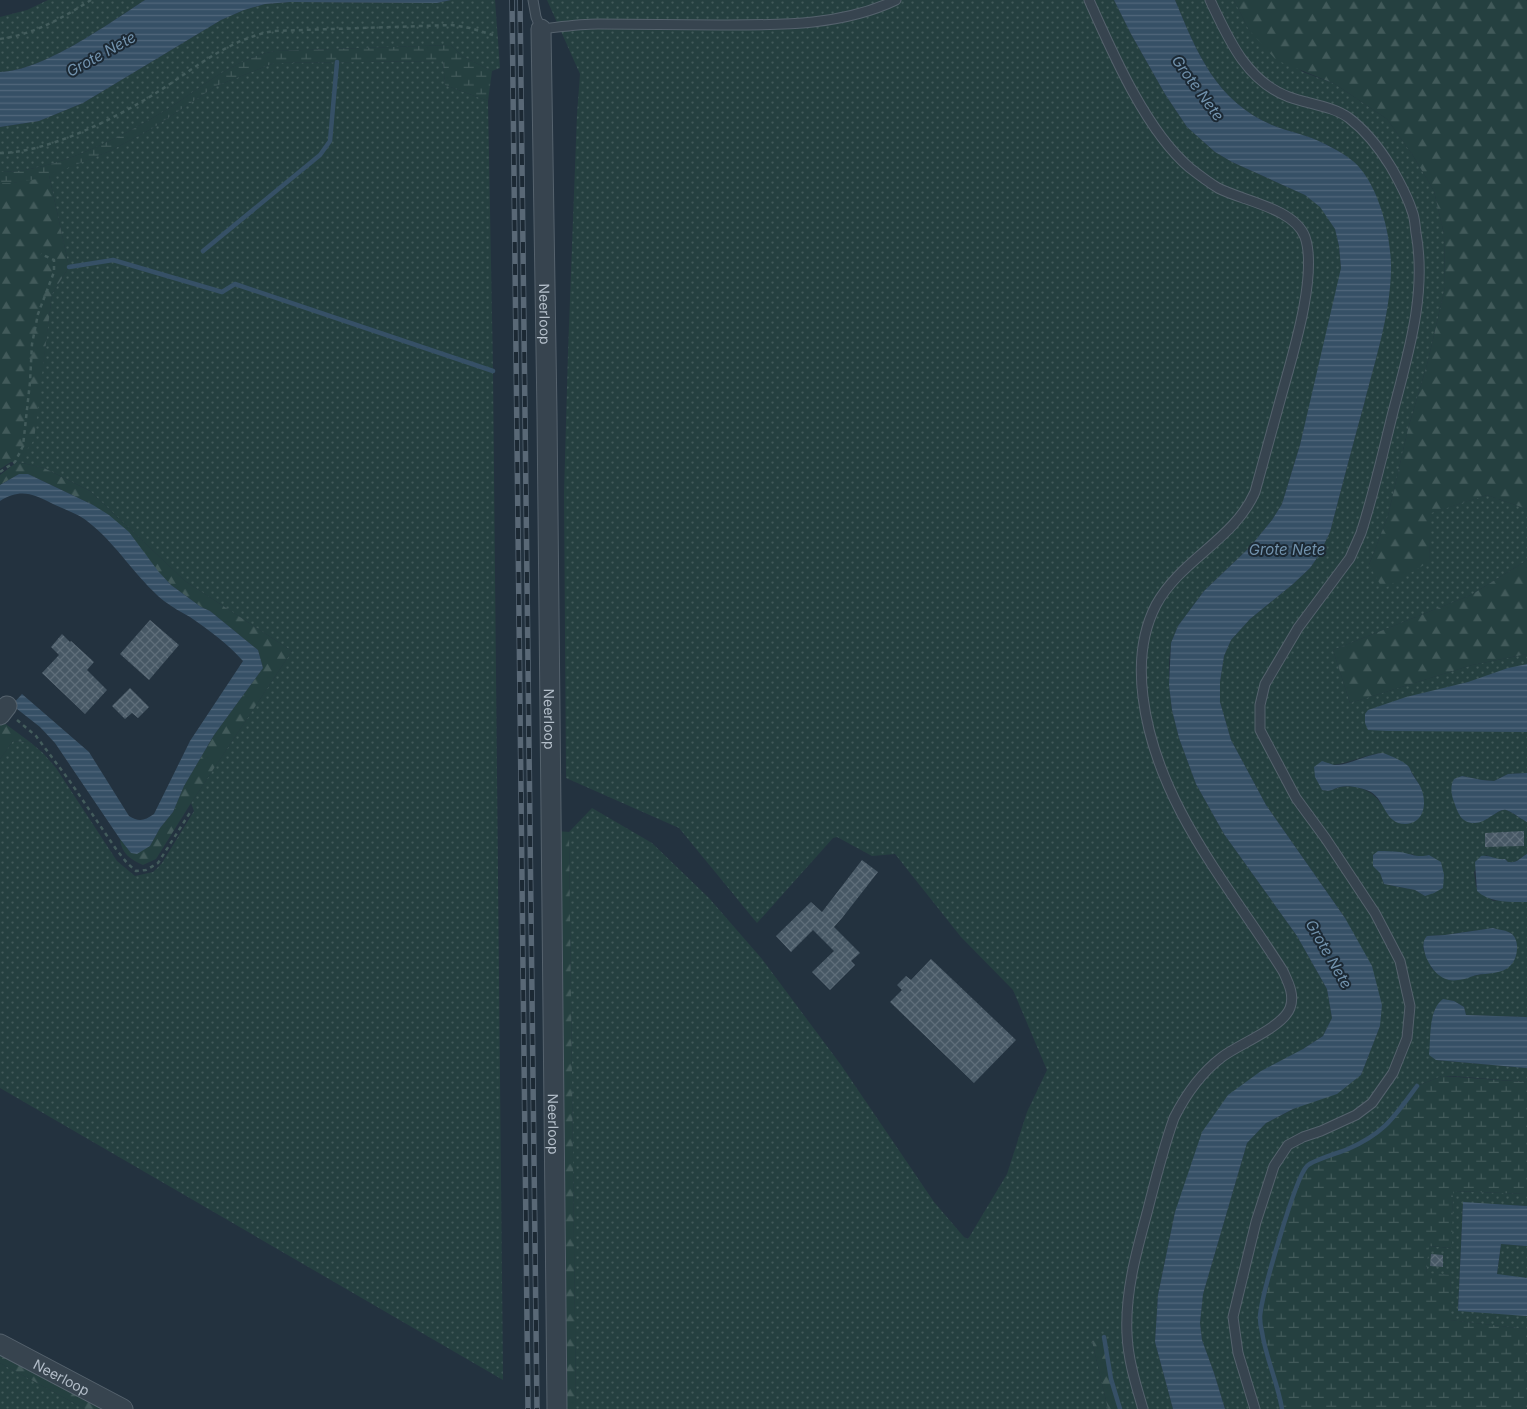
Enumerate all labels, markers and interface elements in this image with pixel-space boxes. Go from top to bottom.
water label: Grote Nete [63,27,139,81]
water label: Grote Nete [1168,51,1228,125]
street label: Neerloop [536,283,554,345]
water label: Grote Nete [1249,540,1325,559]
street label: Neerloop [541,688,559,750]
water label: Grote Nete [1302,916,1356,992]
street label: Neerloop [545,1093,563,1155]
street label: Neerloop [31,1355,93,1399]

